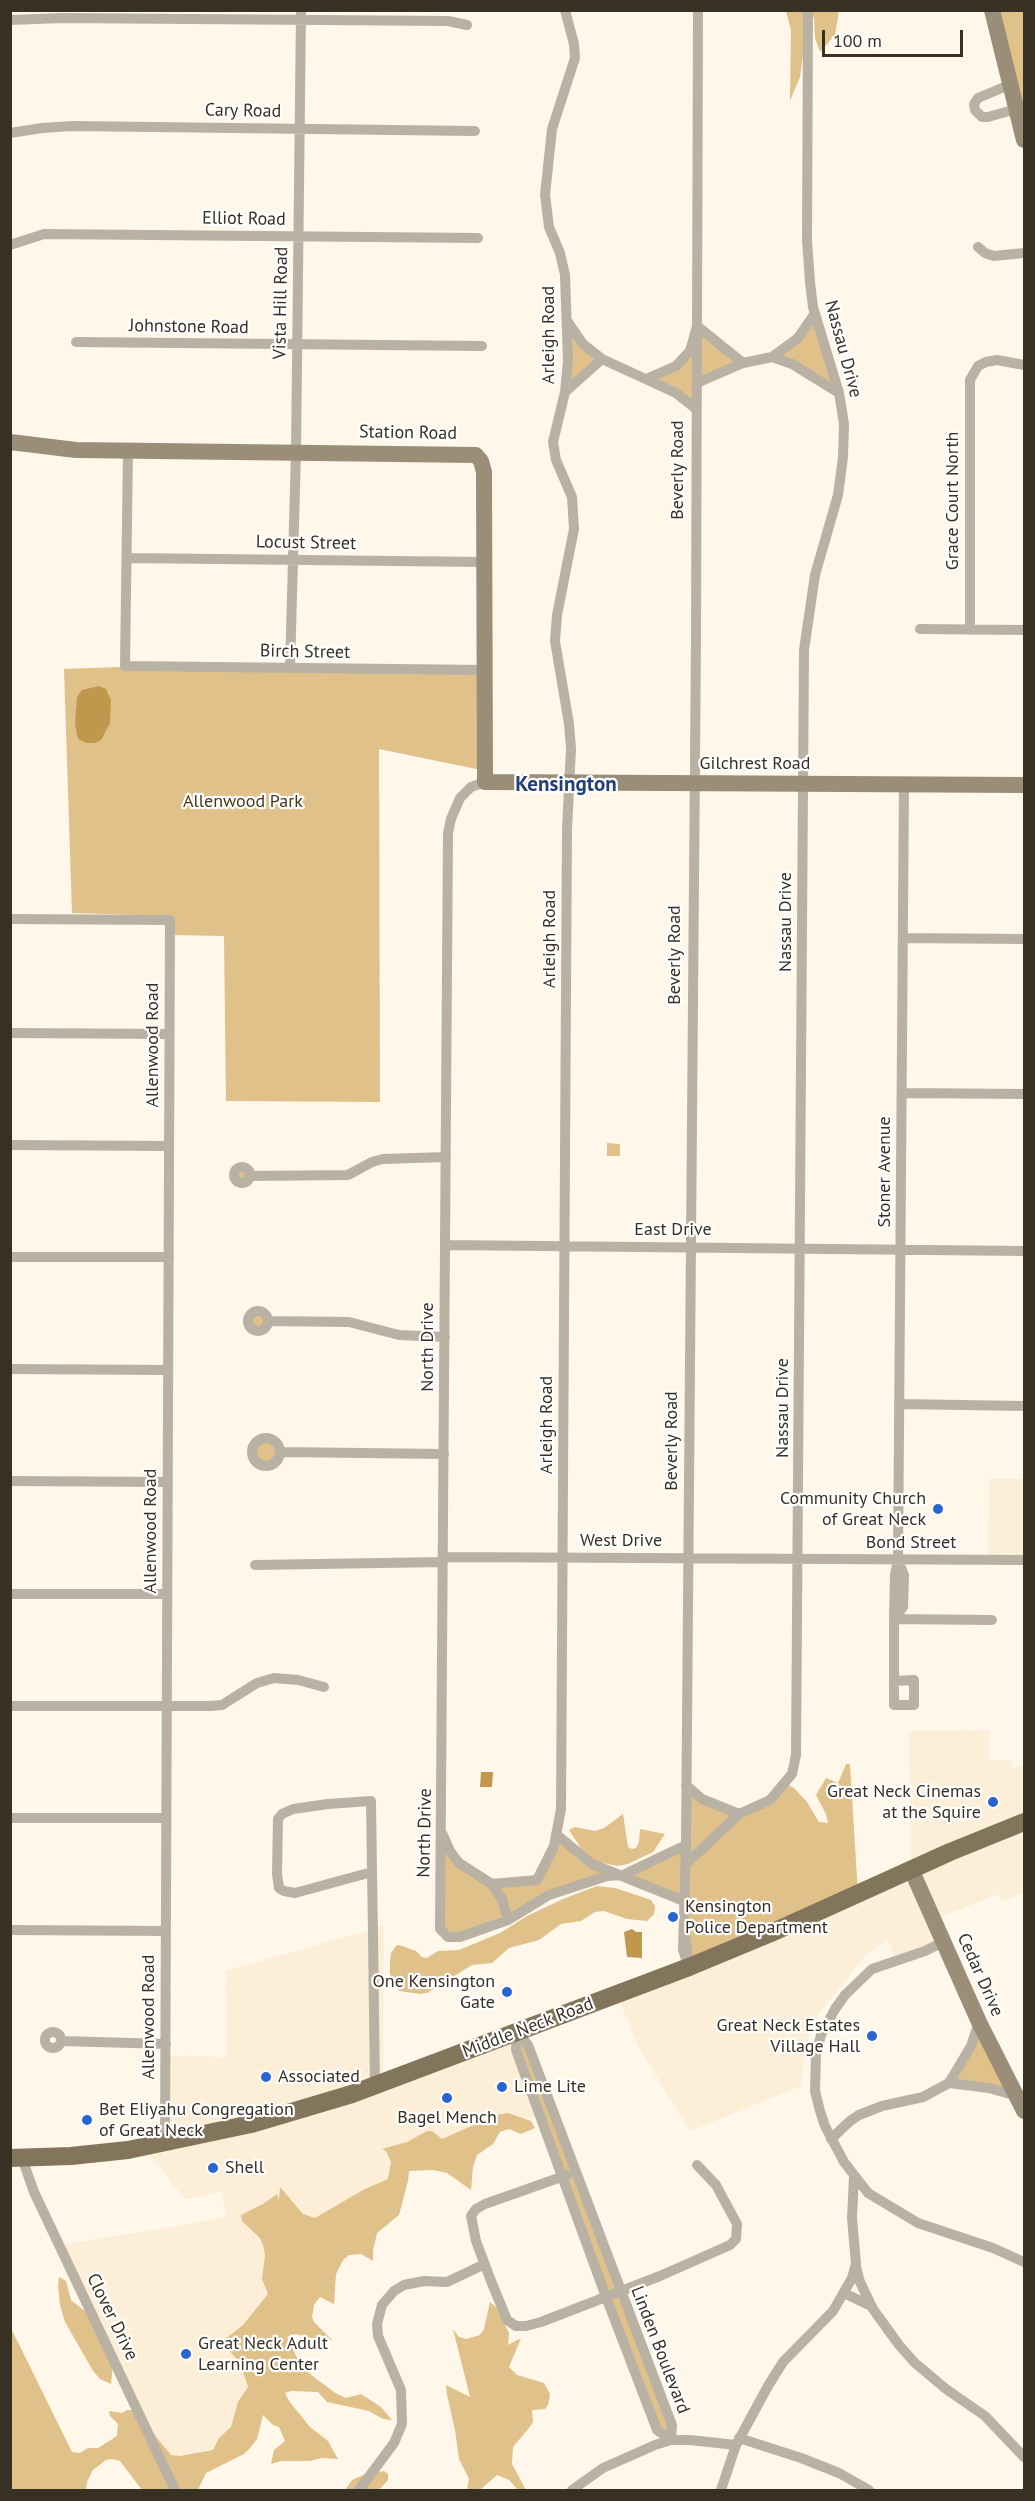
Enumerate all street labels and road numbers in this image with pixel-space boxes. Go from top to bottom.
street label: Cary Road [205,100,281,122]
street label: Elliot Road [202,207,286,231]
street label: Vista Hill Road [269,246,293,360]
street label: Arleigh Road [538,286,560,384]
street label: Nassau Drive [820,298,866,400]
street label: Johnstone Road [129,315,249,339]
street label: Beverly Road [667,420,689,520]
street label: Station Road [359,421,457,445]
street label: Grace Court North [942,432,964,570]
street label: Locust Street [256,531,356,555]
street label: Birch Street [260,640,350,664]
street label: Gilchrest Road [700,753,810,775]
street label: Nassau Drive [775,872,797,972]
street label: Arleigh Road [539,890,561,988]
street label: Beverly Road [664,905,686,1005]
street label: Allenwood Road [142,983,164,1107]
street label: Stoner Avenue [874,1116,896,1228]
street label: East Drive [634,1219,712,1241]
street label: North Drive [417,1302,439,1392]
street label: Nassau Drive [772,1358,794,1458]
street label: Arleigh Road [536,1376,558,1474]
street label: Beverly Road [661,1391,683,1491]
street label: Allenwood Road [140,1469,162,1593]
street label: West Drive [580,1530,662,1552]
street label: Bond Street [866,1532,956,1554]
street label: North Drive [413,1788,437,1878]
street label: Cedar Drive [952,1930,1008,2020]
street label: Allenwood Road [138,1955,160,2079]
street label: Middle Neck Road [460,1993,596,2063]
street label: Clover Drive [82,2270,142,2364]
street label: Linden Boulevard [626,2283,694,2417]

